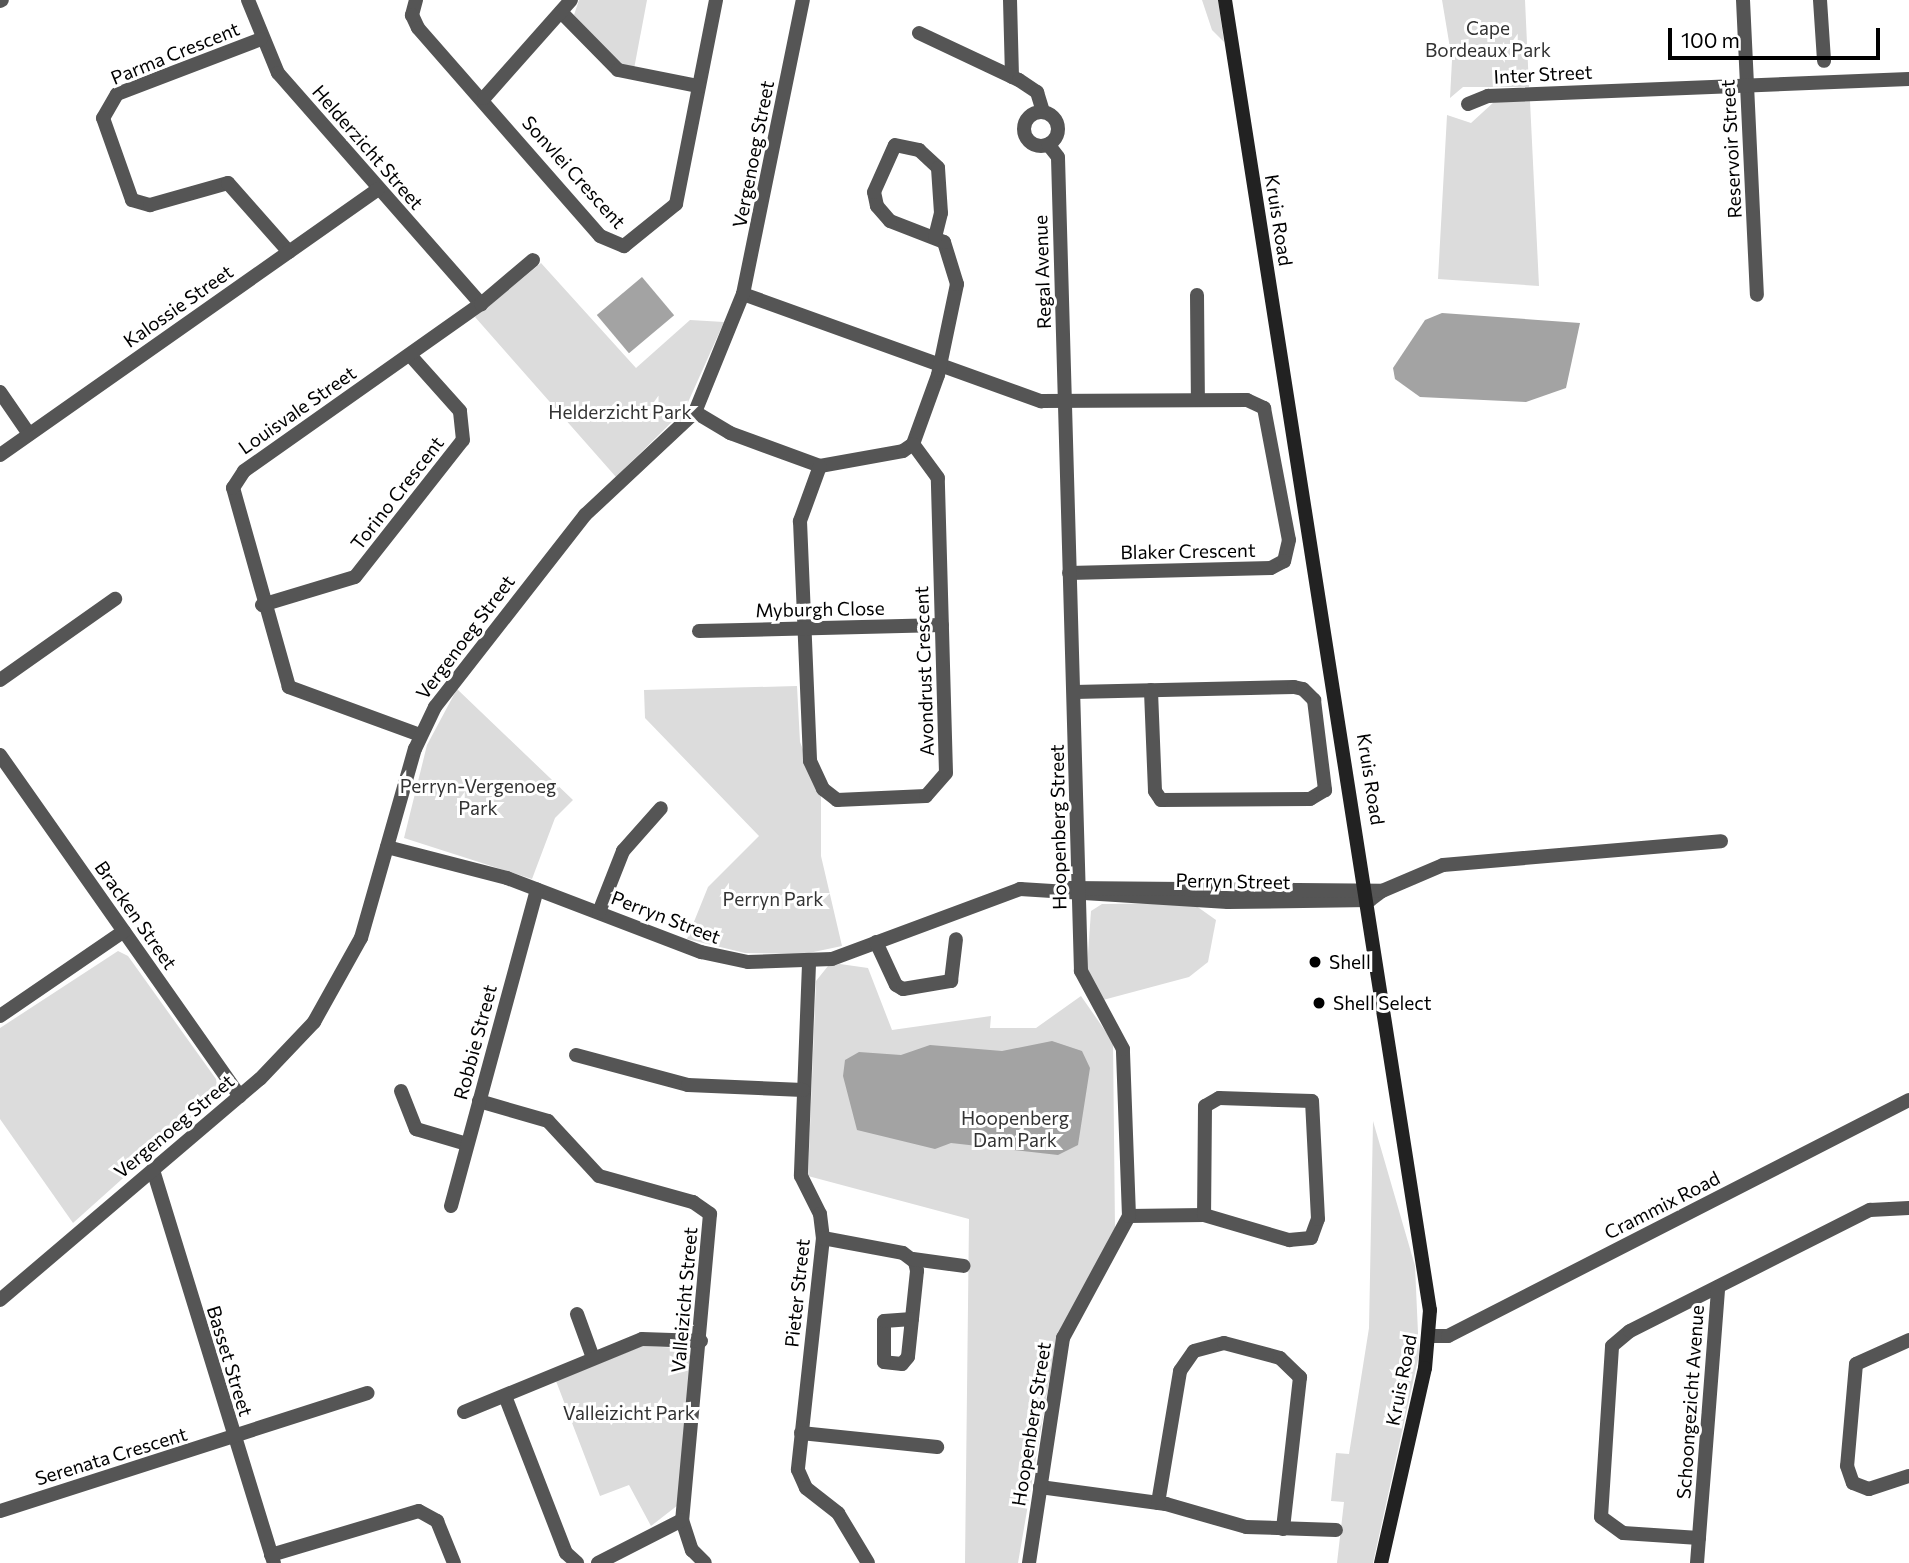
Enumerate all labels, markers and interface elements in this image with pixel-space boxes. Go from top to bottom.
scale bar [1671,14,1883,58]
street label: Parma Crescent [107,17,243,89]
park label: Cape Bordeaux Park [1425,17,1551,61]
text: 100 m [1681,27,1740,52]
street label: Inter Street [1493,60,1593,88]
street label: Vergenoeg Street [728,79,778,229]
street label: Reservoir Street [1716,79,1746,219]
street label: Helderzicht Street [308,80,428,214]
street label: Sonvlei Crescent [518,111,630,233]
street label: Kruis Road [1261,173,1297,267]
street label: Regal Avenue [1029,215,1055,329]
street label: Kalossie Street [119,260,237,352]
street label: Louisvale Street [234,361,360,459]
park label: Helderzicht Park [548,401,692,423]
street label: Torino Crescent [346,432,448,554]
street label: Blaker Crescent [1120,538,1256,564]
street label: Vergenoeg Street [411,570,519,704]
street label: Avondrust Crescent [910,586,938,756]
street label: Myburgh Close [755,596,885,622]
street label: Kruis Road [1353,732,1389,826]
street label: Hoopenberg Street [1045,744,1071,910]
park label: Perryn-Vergenoeg Park [400,775,556,819]
street label: Bracken Street [90,856,182,974]
street label: Perryn Street [1175,869,1291,893]
street label: Perryn Street [608,886,724,948]
park label: Perryn Park [723,888,823,910]
place label: Shell [1329,951,1371,973]
marker: Shell [1307,954,1323,970]
street label: Robbie Street [449,982,501,1102]
place label: Shell Select [1333,992,1432,1014]
marker: Shell Select [1311,995,1327,1011]
street label: Vergenoeg Street [109,1069,239,1183]
park label: Hoopenberg Dam Park [961,1107,1069,1151]
street label: Crammix Road [1600,1166,1724,1244]
street label: Valleizicht Street [666,1226,702,1374]
street label: Pieter Street [780,1237,814,1349]
street label: Basset Street [202,1303,258,1419]
street label: Schoongezicht Avenue [1672,1304,1708,1500]
street label: Kruis Road [1381,1332,1421,1428]
street label: Hoopenberg Street [1007,1340,1055,1508]
park label: Valleizicht Park [563,1402,695,1424]
street label: Serenata Crescent [32,1422,190,1490]

